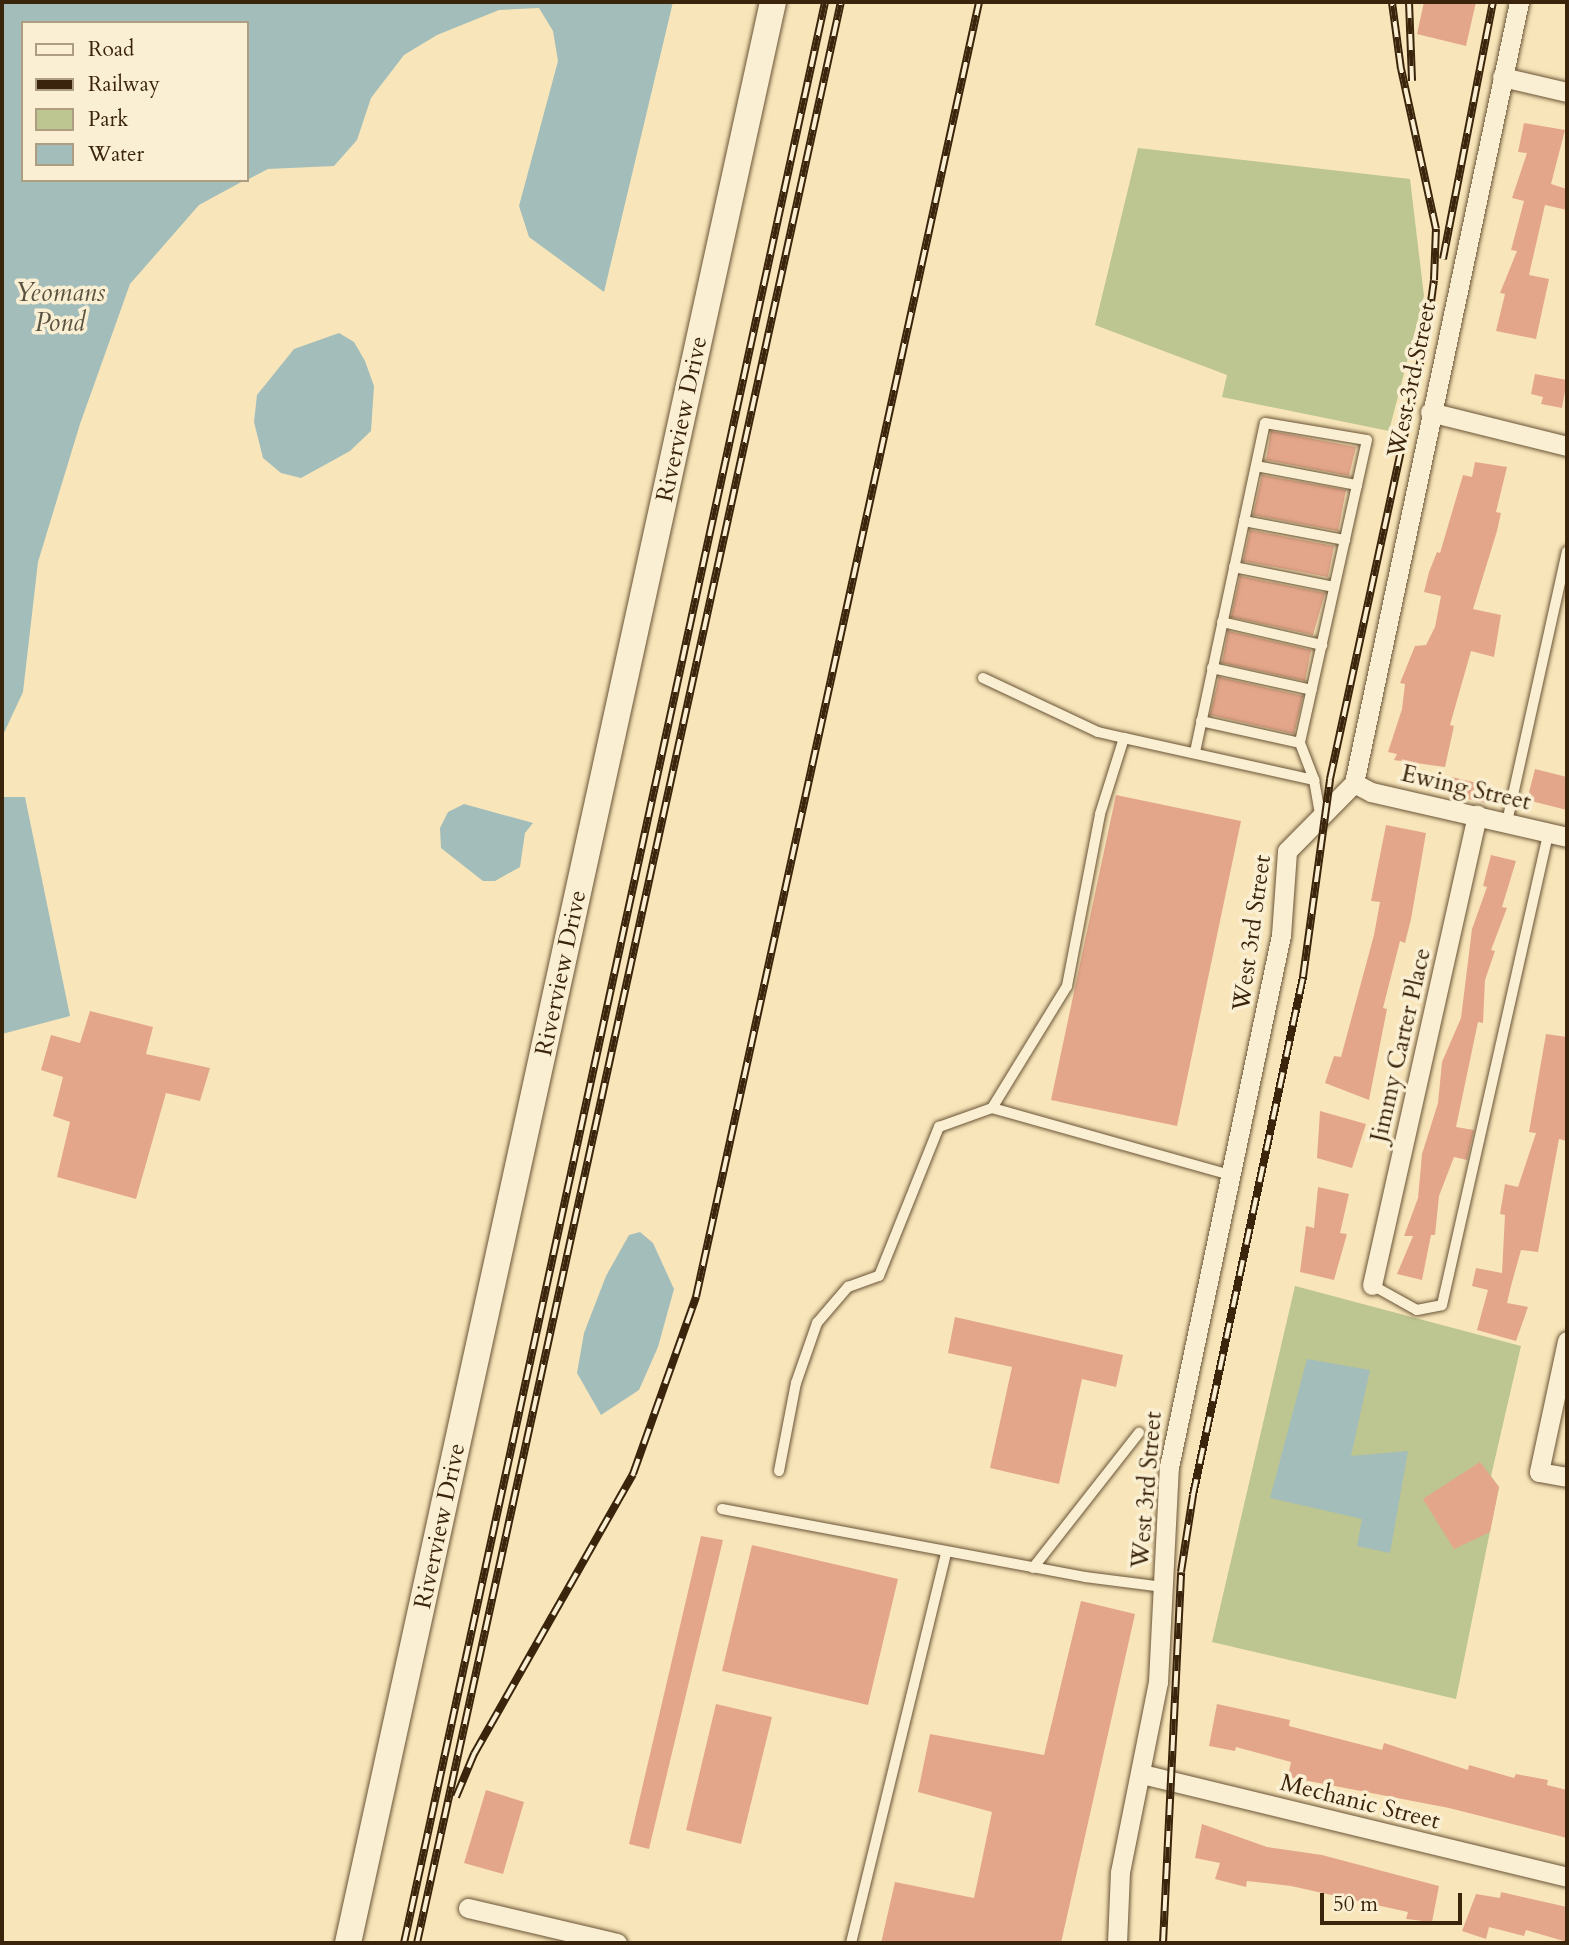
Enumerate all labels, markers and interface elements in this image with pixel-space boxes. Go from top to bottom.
legend [21,21,248,182]
text: Road [88,35,134,64]
text: Railway [88,70,160,99]
text: Park [88,105,128,134]
text: Water [88,140,144,169]
water label: Yeomans Pond [15,277,105,338]
street label: West 3rd Street [1382,300,1442,460]
street label: Riverview Drive [650,334,714,504]
street label: Ewing Street [1398,759,1534,817]
street label: West 3rd Street [1227,853,1277,1013]
street label: Riverview Drive [529,888,593,1058]
street label: Jimmy Carter Place [1365,945,1437,1145]
street label: West 3rd Street [1126,1410,1168,1570]
street label: Riverview Drive [408,1441,472,1611]
street label: Mechanic Street [1277,1768,1443,1836]
scale bar [1324,1878,1466,1922]
text: 50 m [1333,1890,1378,1919]

